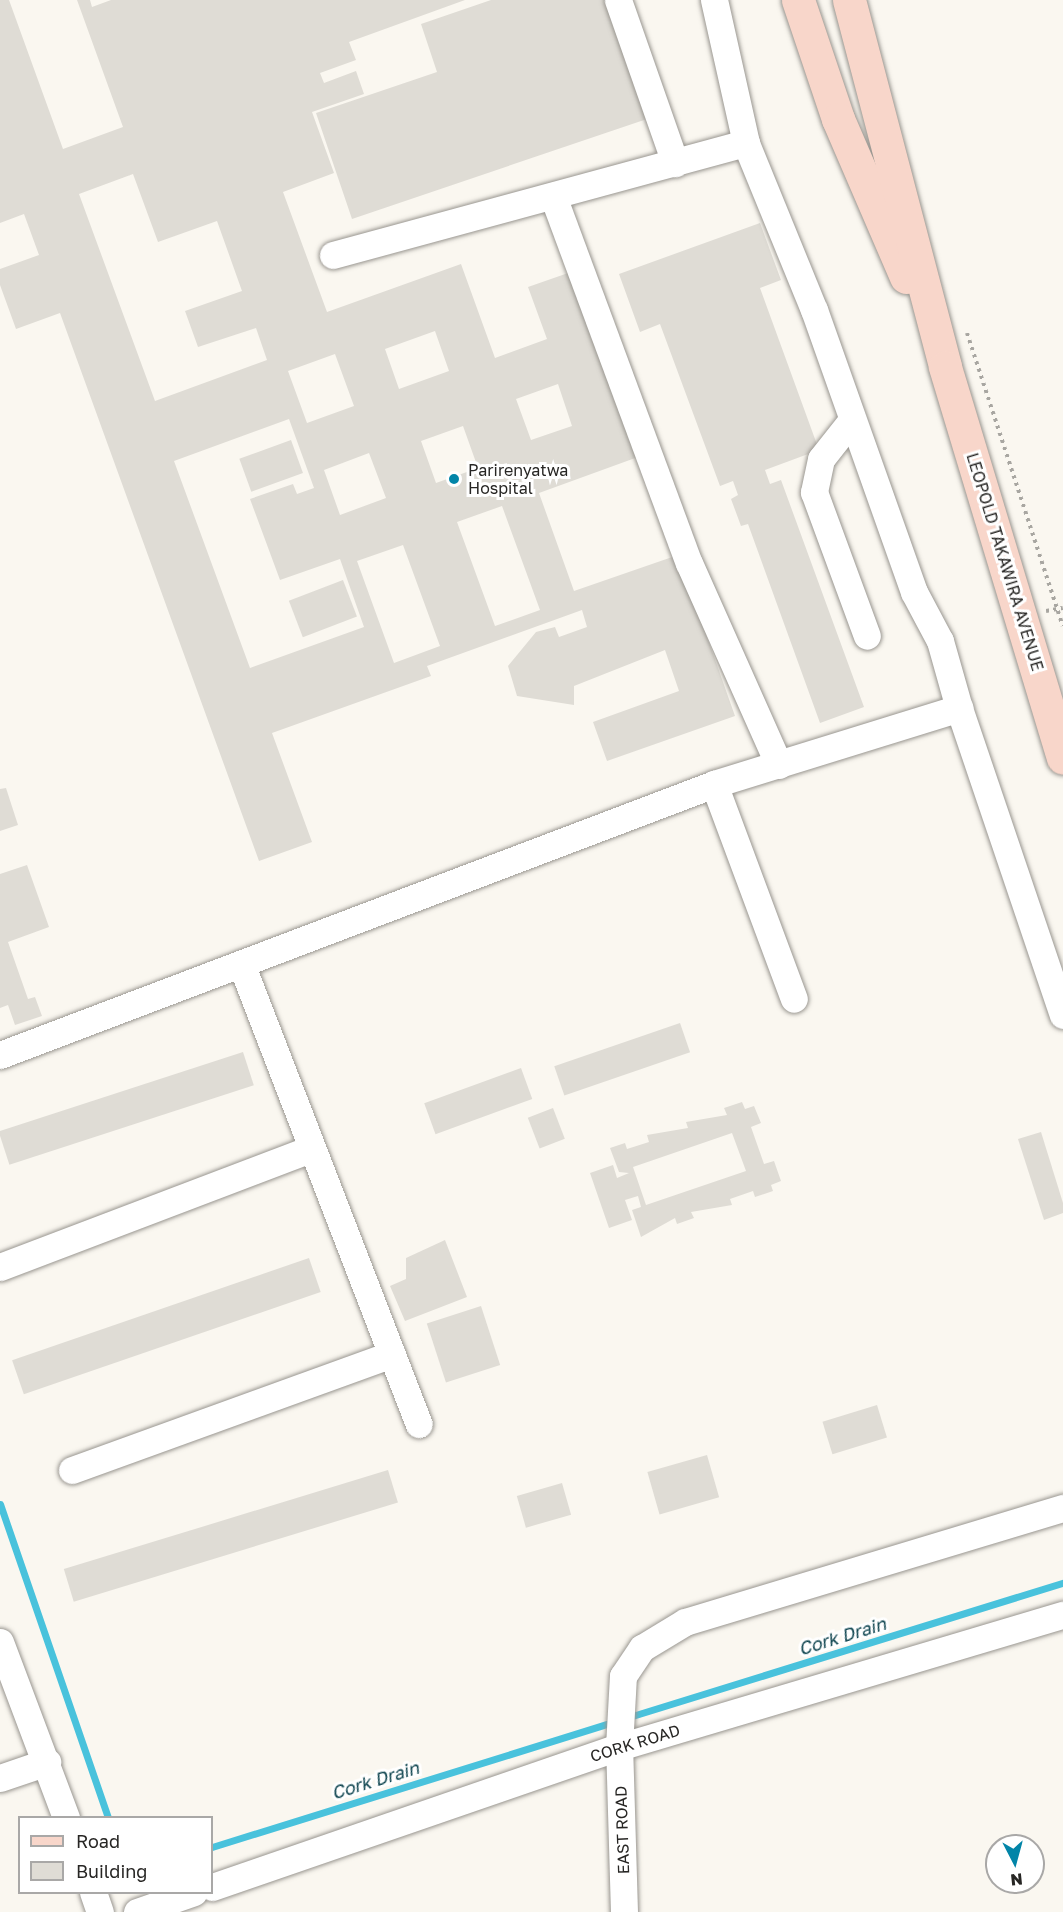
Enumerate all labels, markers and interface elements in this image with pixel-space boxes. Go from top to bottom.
street label: LEOPOLD TAKAWIRA AVENUE [963,451,1047,673]
place label: Parirenyatwa Hospital [468,460,568,498]
marker: Parirenyatwa Hospital [445,470,463,488]
water label: Cork Drain [796,1612,888,1660]
street label: CORK ROAD [588,1720,682,1766]
water label: Cork Drain [329,1756,421,1804]
street label: EAST ROAD [611,1785,633,1875]
legend [18,1816,213,1894]
text: Road [76,1830,120,1852]
north arrow [985,1834,1045,1894]
text: Building [76,1860,147,1882]
text: N [1010,1869,1024,1890]

